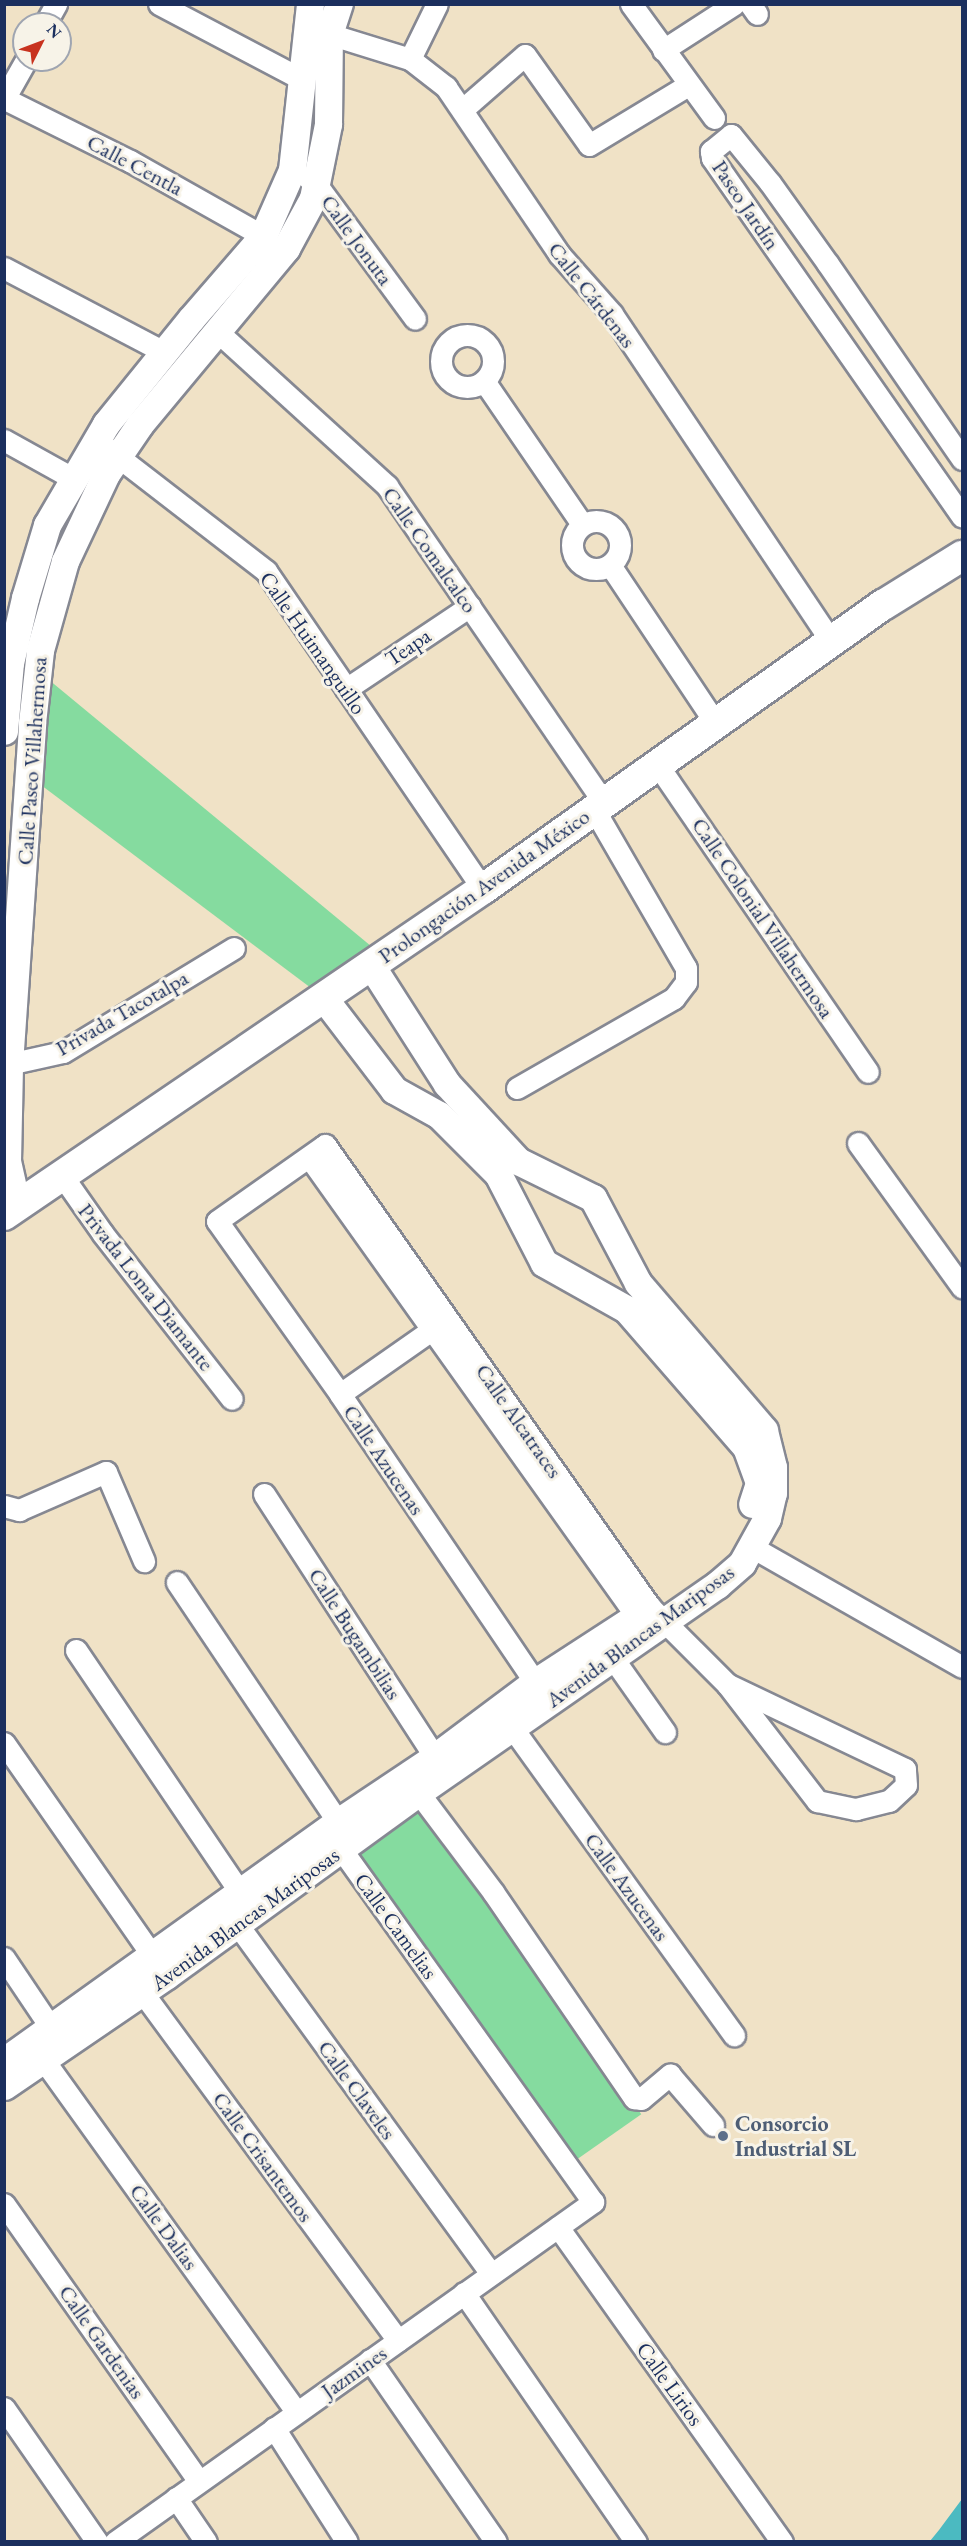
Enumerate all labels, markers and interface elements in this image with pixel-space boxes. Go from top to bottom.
north arrow [12,12,72,72]
text: N [42,19,66,43]
street label: Calle Centla [83,129,187,201]
street label: Paseo Jardín [706,155,786,255]
street label: Calle Jonuta [315,190,399,290]
street label: Calle Cárdenas [543,237,641,353]
street label: Calle Comalcalco [377,482,483,618]
street label: Calle Huimanguillo [254,567,372,719]
street label: Teapa [380,622,436,672]
street label: Calle Paseo Villahermosa [12,656,52,866]
street label: Prolongación Avenida México [373,803,595,969]
street label: Calle Colonial Villahermosa [686,813,840,1023]
street label: Privada Tacotalpa [51,964,193,1062]
street label: Privada Loma Diamante [72,1198,220,1376]
street label: Calle Alcatraces [470,1359,568,1483]
street label: Calle Azucenas [337,1400,431,1520]
street label: Avenida Blancas Mariposas [541,1559,739,1713]
street label: Calle Bugambilias [303,1563,407,1705]
street label: Calle Azucenas [579,1828,675,1946]
street label: Avenida Blancas Mariposas [146,1842,344,1996]
street label: Calle Camelias [349,1868,443,1984]
street label: Calle Claveles [312,2035,402,2145]
street label: Calle Crisantemos [207,2087,319,2227]
place label: Consorcio Industrial SL [735,2110,856,2162]
marker: Consorcio Industrial SL [716,2129,730,2143]
street label: Calle Dalias [124,2179,204,2275]
street label: Calle Gardenias [53,2280,151,2404]
street label: Calle Lirios [631,2337,709,2431]
street label: Jazmines [316,2340,392,2404]

